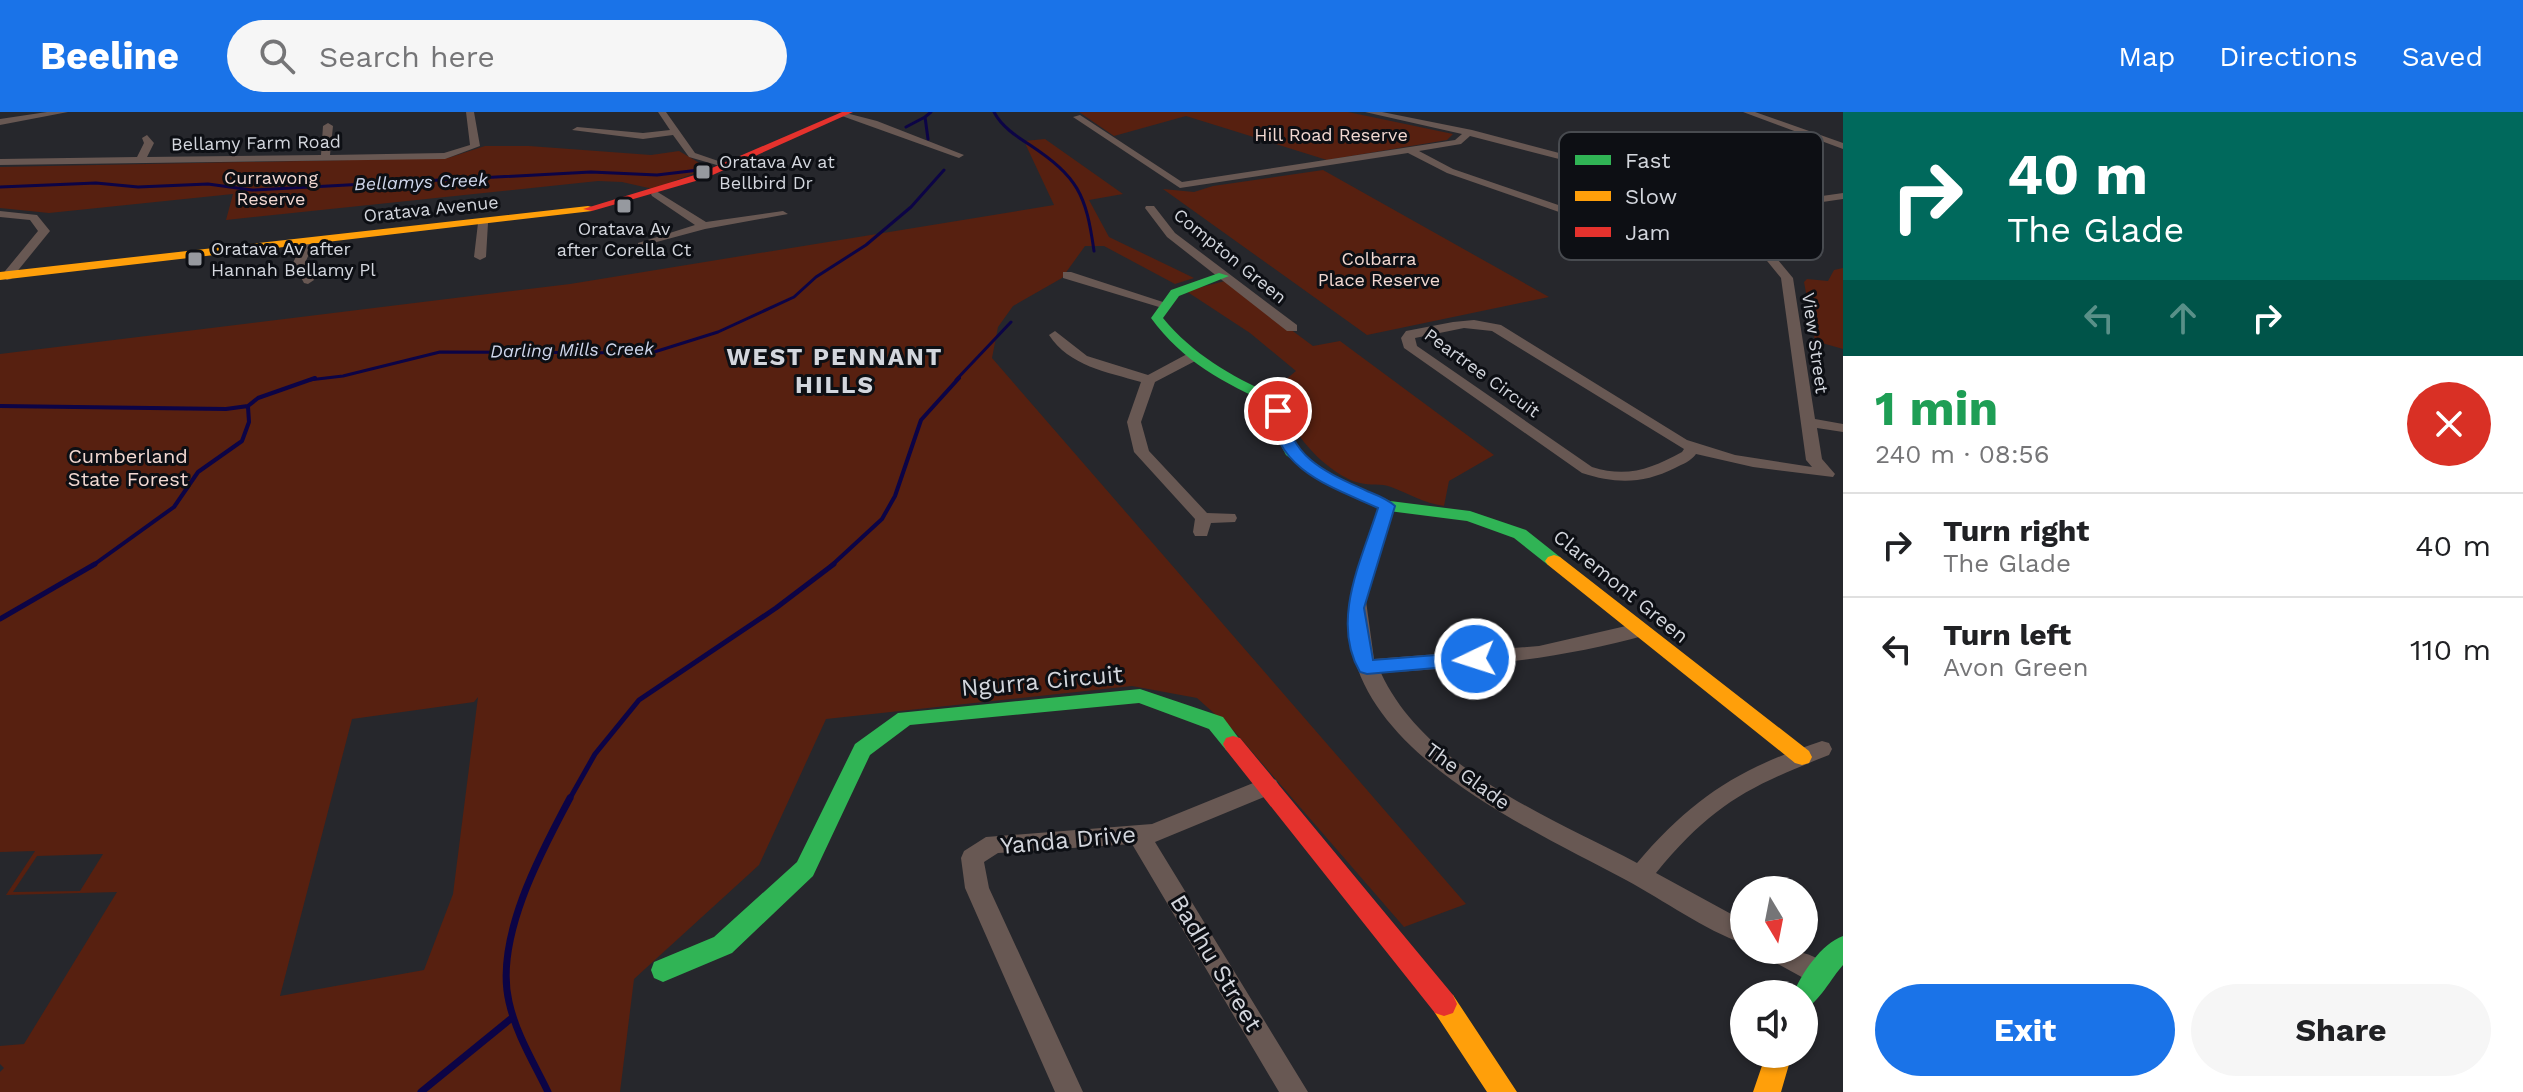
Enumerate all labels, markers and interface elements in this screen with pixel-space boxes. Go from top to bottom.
search box [227,20,787,92]
text: Beeline [40,34,179,78]
icon: search [255,34,299,78]
text: Search here [319,39,495,74]
text: Map [2118,40,2175,73]
text: Directions [2219,40,2358,73]
text: Saved [2402,40,2483,73]
park label: Hill Road Reserve [1254,124,1408,145]
street label: Bellamy Farm Road [171,131,341,154]
legend [1559,132,1823,260]
text: 40 m [2007,142,2148,208]
icon: right [1875,144,1979,248]
text: Fast [1625,148,1671,173]
place label: Oratava Av at Bellbird Dr [719,151,835,193]
marker: Oratava Av at Bellbird Dr [694,163,712,181]
park label: Currawong Reserve [224,167,318,209]
water label: Bellamys Creek [354,169,489,194]
text: Slow [1625,184,1677,209]
street label: Oratava Avenue [362,191,500,226]
marker: Oratava Av after Corella Ct [615,197,633,215]
street label: Compton Green [1170,204,1291,308]
text: The Glade [2007,209,2184,251]
place label: Oratava Av after Corella Ct [557,218,692,260]
text: Jam [1625,220,1670,245]
place label: Oratava Av after Hannah Bellamy Pl [211,238,376,280]
park label: Colbarra Place Reserve [1318,248,1440,290]
marker: Oratava Av after Hannah Bellamy Pl [186,250,204,268]
street label: View Street [1798,291,1833,395]
icon: left [2077,296,2121,340]
icon: ahead [2161,296,2205,340]
icon: right [2245,296,2289,340]
street label: Peartree Circuit [1421,324,1544,422]
water label: Darling Mills Creek [490,338,655,361]
district label: WEST PENNANT HILLS [727,343,943,399]
pin [1244,377,1312,445]
text: 1 min [1875,380,1998,437]
button: close [2407,382,2491,466]
icon: arrive [1256,389,1300,433]
text: 240 m · 08:56 [1875,439,2050,469]
park label: Cumberland State Forest [68,444,189,491]
text: Turn right [1943,513,2089,548]
icon: right [1875,523,1919,567]
street label: Claremont Green [1549,524,1693,648]
text: 40 m [2415,528,2491,563]
text: The Glade [1943,548,2071,578]
position arrow [1433,617,1517,701]
text: Turn left [1943,617,2071,652]
icon: left [1875,627,1919,671]
text: 110 m [2410,632,2491,667]
text: Avon Green [1943,652,2089,682]
street label: Ngurra Circuit [960,660,1124,702]
street label: The Glade [1421,737,1515,815]
street label: Yanda Drive [999,820,1137,860]
north arrow [1730,876,1818,964]
map controls [1730,876,1818,1068]
street label: Badhu Street [1164,890,1268,1036]
button: sound [1730,980,1818,1068]
button: Exit [1875,984,2175,1076]
button: Share [2191,984,2491,1076]

